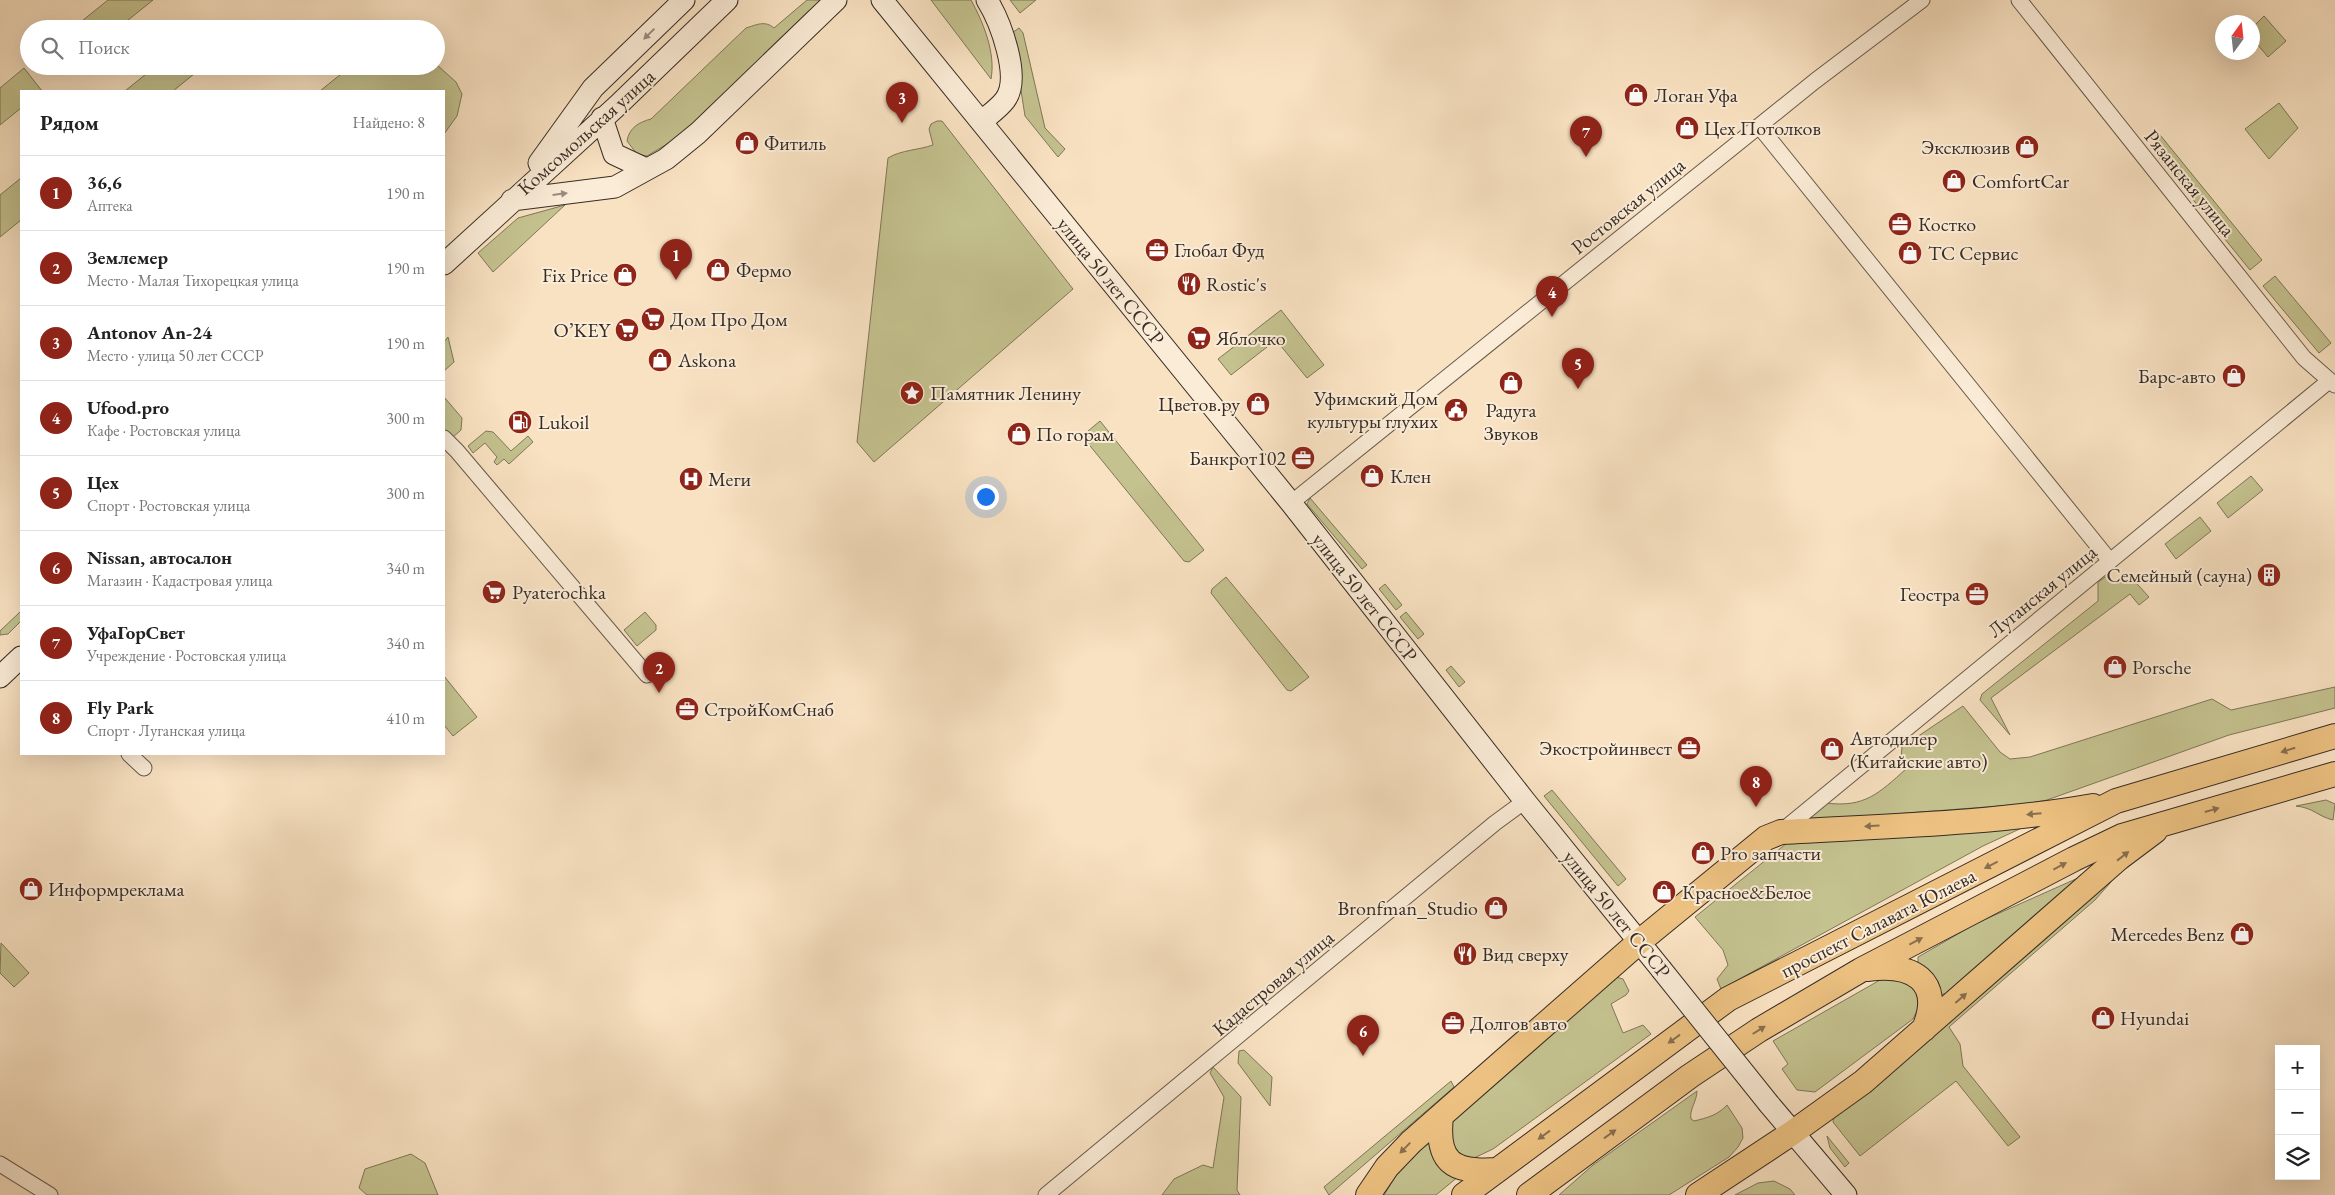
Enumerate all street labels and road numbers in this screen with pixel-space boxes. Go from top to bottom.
street label: Комсомольская улица [512,63,660,201]
street label: Рязанская улица [2139,124,2241,242]
street label: Ростовская улица [1566,152,1690,260]
street label: улица 50 лет СССР [1051,212,1171,350]
street label: улица 50 лет СССР [1306,527,1424,667]
street label: Луганская улица [1982,539,2102,643]
street label: улица 50 лет СССР [1557,845,1677,983]
street label: проспект Салавата Юлаева [1776,862,1980,984]
street label: Кадастровая улица [1207,924,1339,1041]

